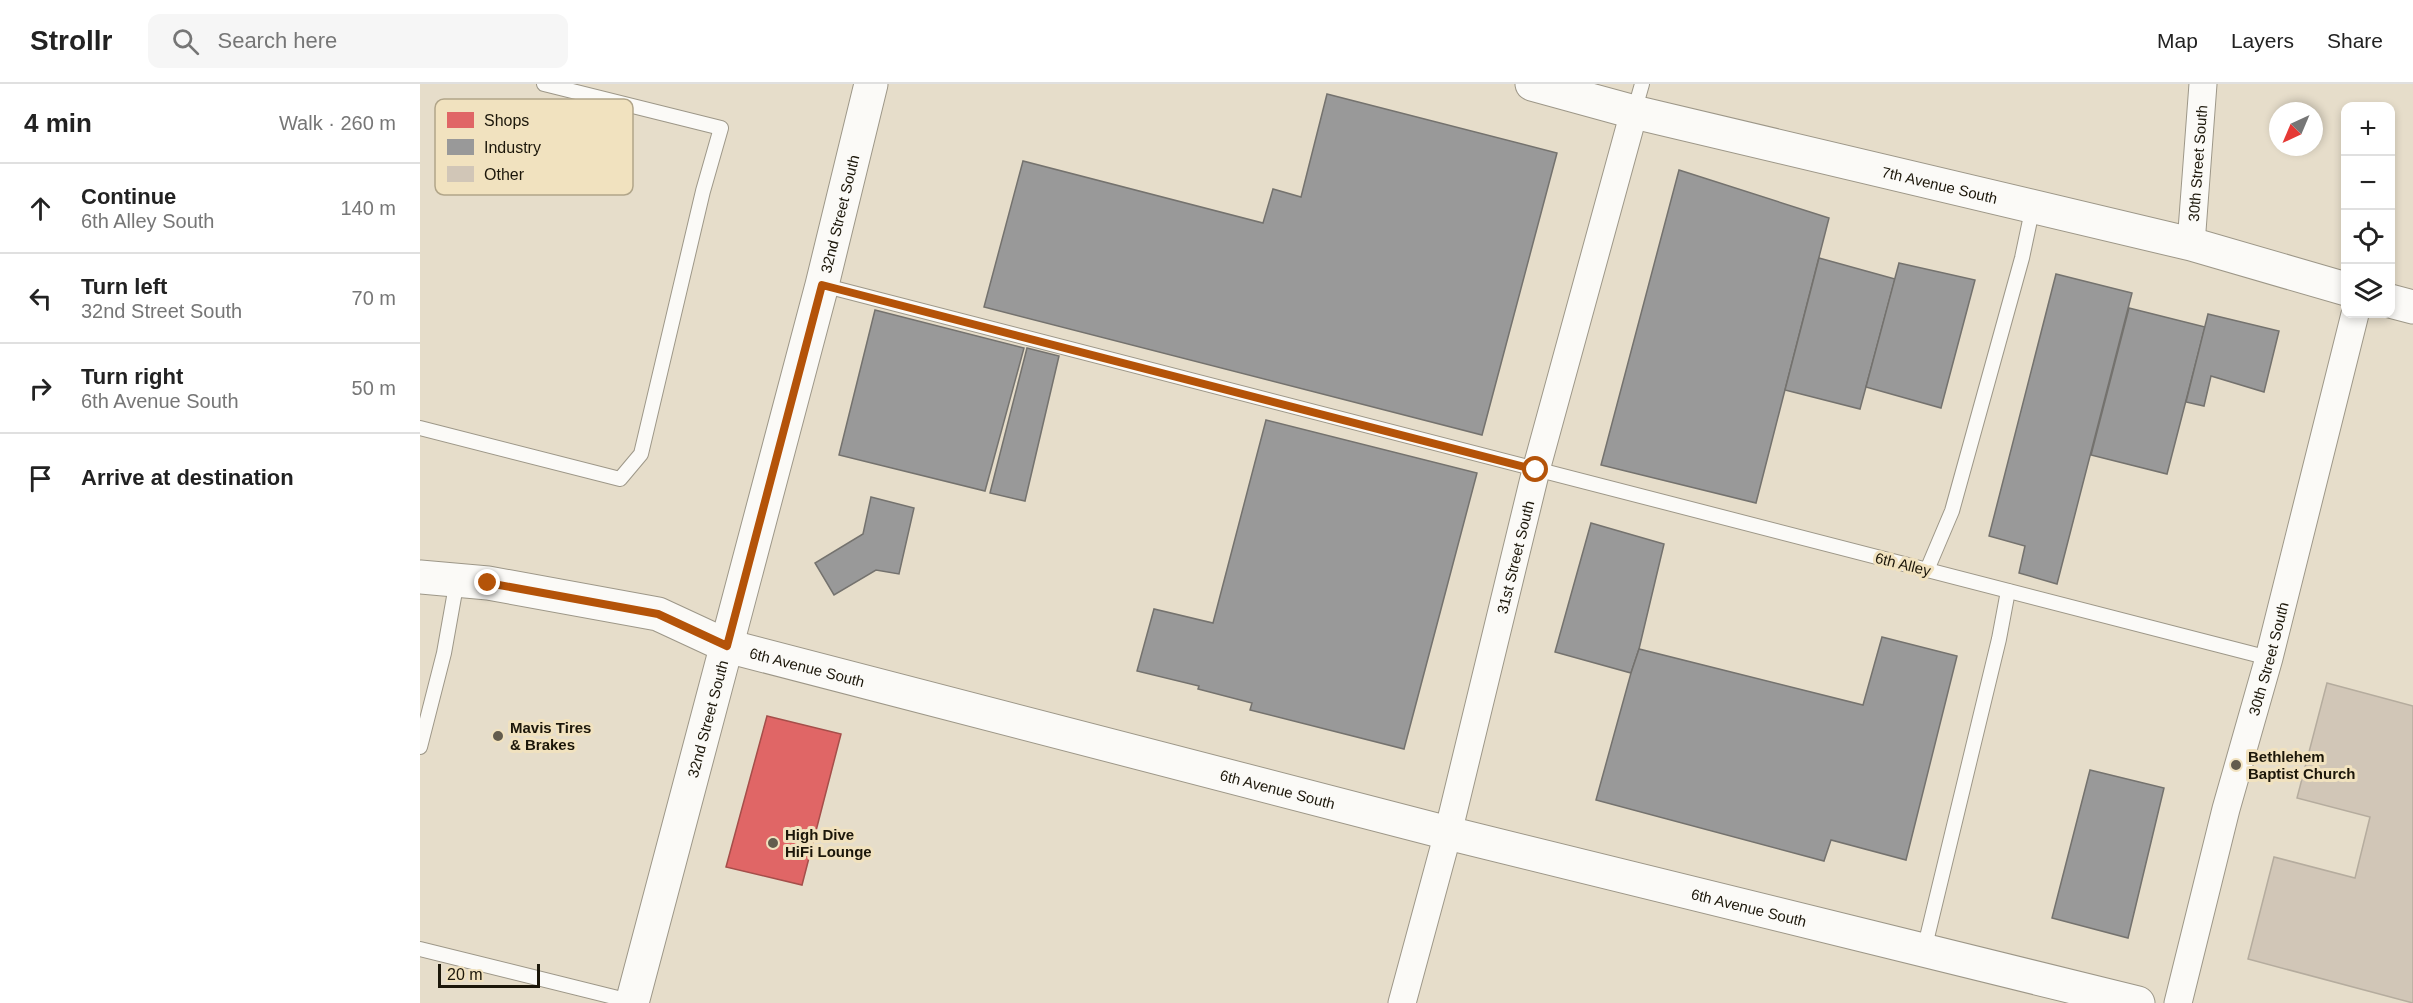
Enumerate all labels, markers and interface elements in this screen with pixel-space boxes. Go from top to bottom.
search box [148,14,568,68]
text: Strollr [30,25,112,56]
icon: search [169,25,202,58]
text: Search here [217,28,337,53]
text: Map [2157,29,2198,52]
text: Layers [2231,29,2294,52]
text: Share [2327,29,2383,52]
legend [435,99,633,195]
north arrow [2269,102,2323,156]
map controls [2341,102,2395,318]
button: + [2341,102,2395,156]
street label: 30th Street South [2184,104,2210,222]
text: 4 min [24,108,92,138]
text: Walk · 260 m [279,112,396,134]
text: Shops [484,112,529,129]
text: Industry [484,139,541,156]
street label: 32nd Street South [817,153,862,275]
button: − [2341,156,2395,210]
street label: 7th Avenue South [1880,163,1999,206]
text: Other [484,166,525,183]
text: Continue [81,184,176,209]
icon: ahead [24,192,57,225]
text: 140 m [340,197,396,219]
text: 6th Alley South [81,210,214,232]
button: locate [2341,210,2395,264]
button: layers [2341,264,2395,318]
text: Turn left [81,274,167,299]
icon: left [24,282,57,315]
text: 70 m [352,287,396,309]
text: 32nd Street South [81,300,242,322]
text: Turn right [81,364,183,389]
icon: right [24,372,57,405]
text: 50 m [352,377,396,399]
text: 6th Avenue South [81,390,239,412]
route start [1522,456,1548,482]
icon: arrive [24,462,57,495]
text: Arrive at destination [81,465,294,490]
street label: 31st Street South [1493,499,1537,615]
street label: 6th Alley [1873,549,1933,579]
route end [474,569,500,595]
street label: 30th Street South [2245,600,2291,717]
street label: 6th Avenue South [748,644,867,690]
street label: 32nd Street South [684,658,731,779]
place label: Mavis Tires & Brakes [510,719,591,753]
marker: Mavis Tires & Brakes [491,729,505,743]
place label: Bethlehem Baptist Church [2248,748,2356,782]
marker: Bethlehem Baptist Church [2229,758,2243,772]
street label: 6th Avenue South [1218,766,1337,812]
place label: High Dive HiFi Lounge [785,826,872,860]
marker: High Dive HiFi Lounge [766,836,780,850]
street label: 6th Avenue South [1690,885,1808,930]
scale bar [438,961,540,988]
text: 20 m [447,966,483,983]

